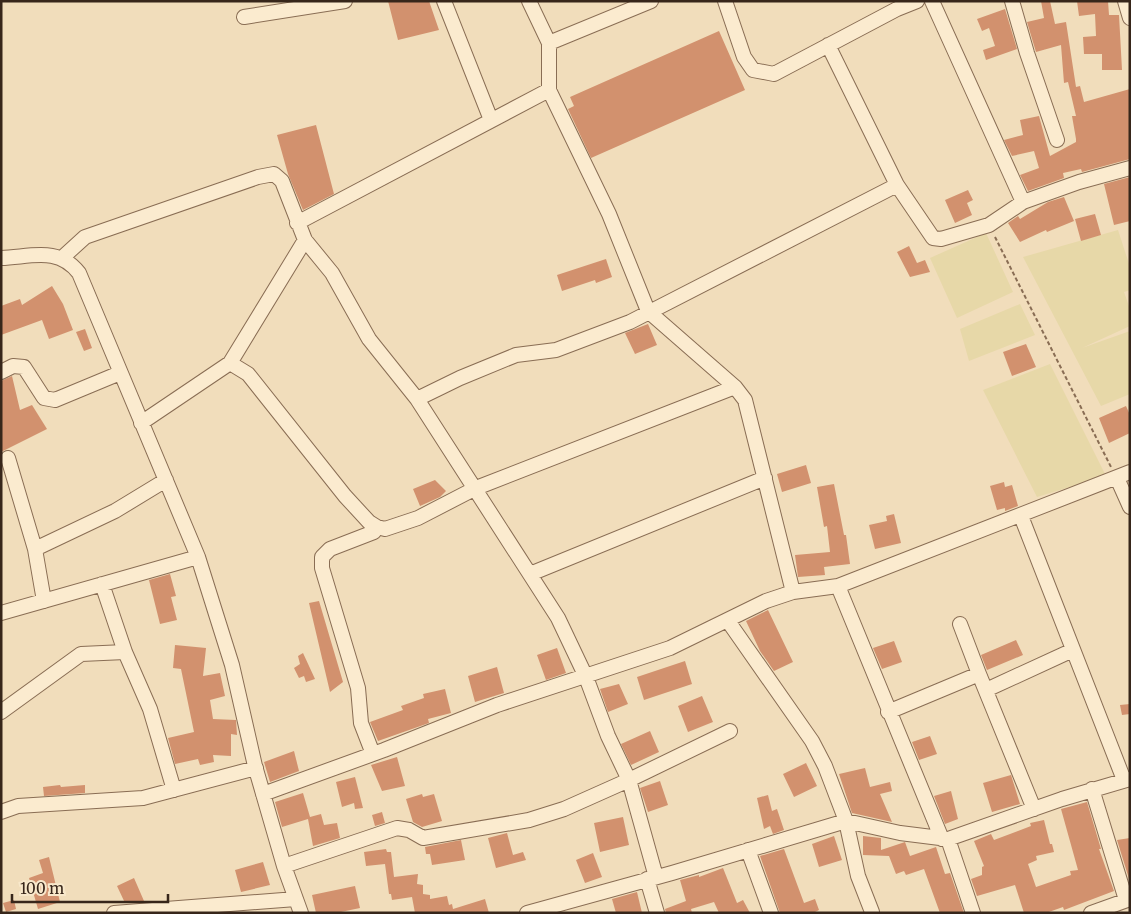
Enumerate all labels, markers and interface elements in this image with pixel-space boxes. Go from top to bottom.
scale bar [12,872,169,904]
text: 100 m [20,879,64,898]

